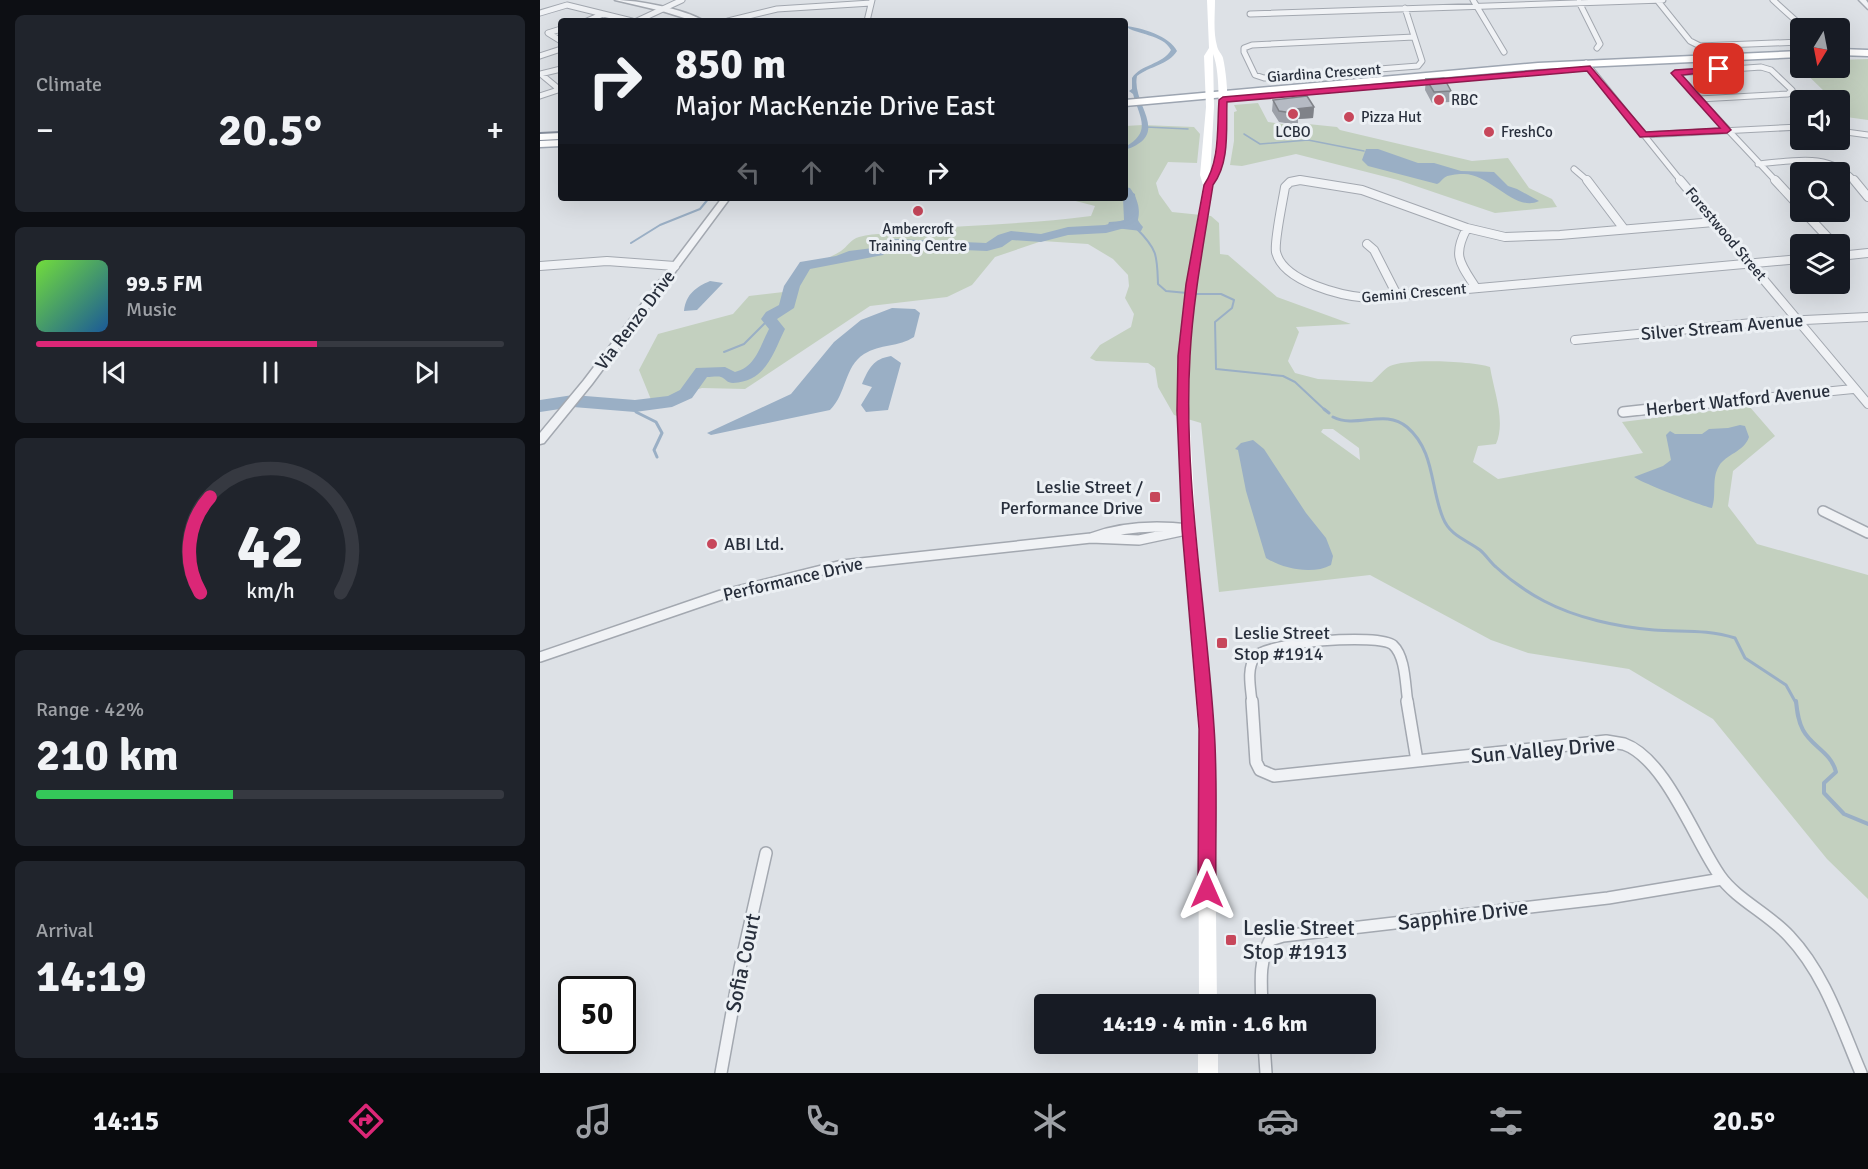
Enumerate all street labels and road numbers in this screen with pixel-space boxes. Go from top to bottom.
street label: Giardina Crescent [1266,60,1382,86]
street label: Forestwood Street [1682,184,1770,284]
street label: Via Renzo Drive [590,266,680,374]
street label: Gemini Crescent [1361,279,1467,307]
street label: Silver Stream Avenue [1640,309,1804,345]
street label: Herbert Watford Avenue [1645,379,1831,421]
street label: Performance Drive [721,552,865,606]
street label: Sun Valley Drive [1470,731,1616,769]
street label: Sapphire Drive [1396,894,1530,936]
street label: Sofia Court [720,911,766,1015]

